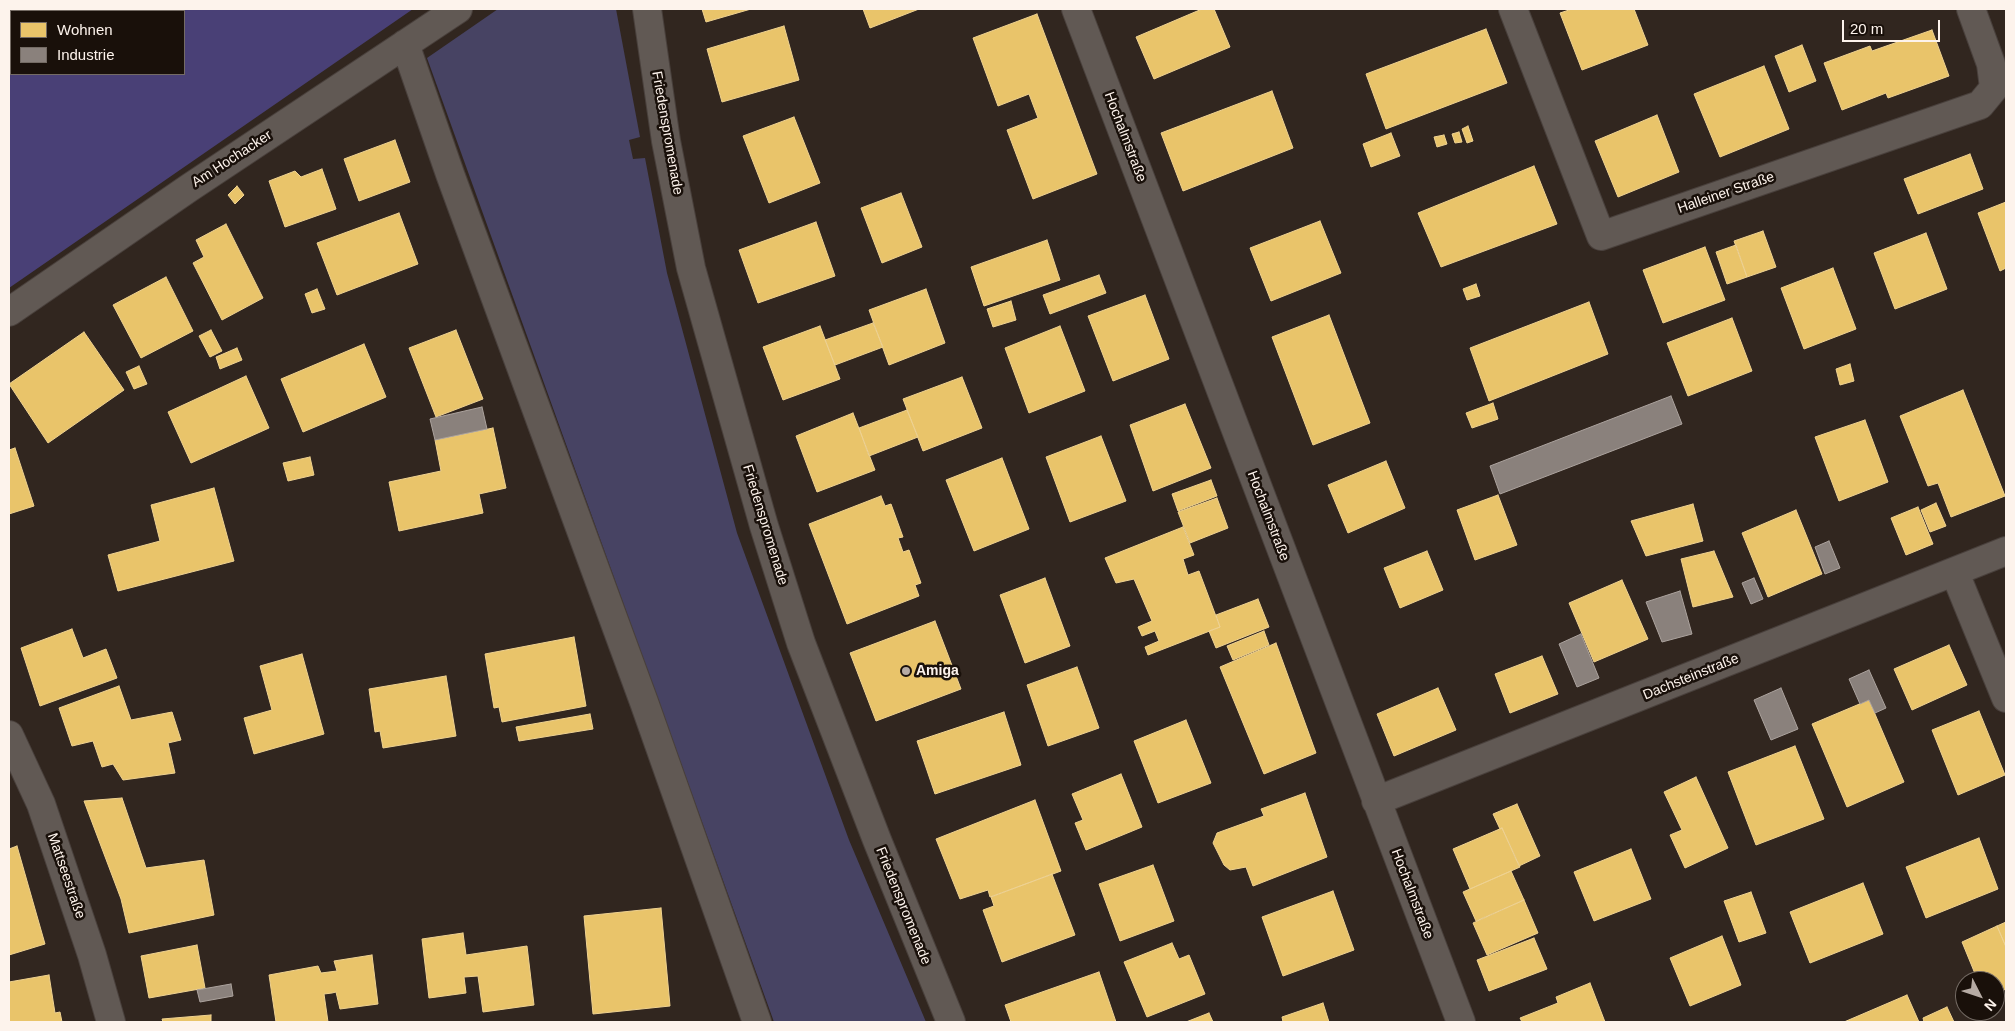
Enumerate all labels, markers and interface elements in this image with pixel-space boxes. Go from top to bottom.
legend [10,10,185,75]
scale bar [1845,10,1942,42]
text: 20 m [1850,20,1883,37]
text: Wohnen [57,21,113,38]
text: Industrie [57,46,115,63]
street label: Friedenspromenade [648,70,686,196]
street label: Hochalmstraße [1100,90,1150,184]
street label: Am Hochacker [189,127,275,191]
street label: Halleiner Straße [1675,169,1777,217]
street label: Friedenspromenade [739,463,791,587]
street label: Hochalmstraße [1243,469,1293,563]
street label: Dachsteinstraße [1641,650,1741,704]
place label: Amiga [916,663,959,679]
marker: Amiga [900,665,912,677]
street label: Mattseestraße [43,831,89,921]
street label: Friedenspromenade [872,845,934,967]
street label: Hochalmstraße [1387,847,1437,941]
north arrow [1955,971,2005,1021]
text: N [1981,996,2000,1014]

